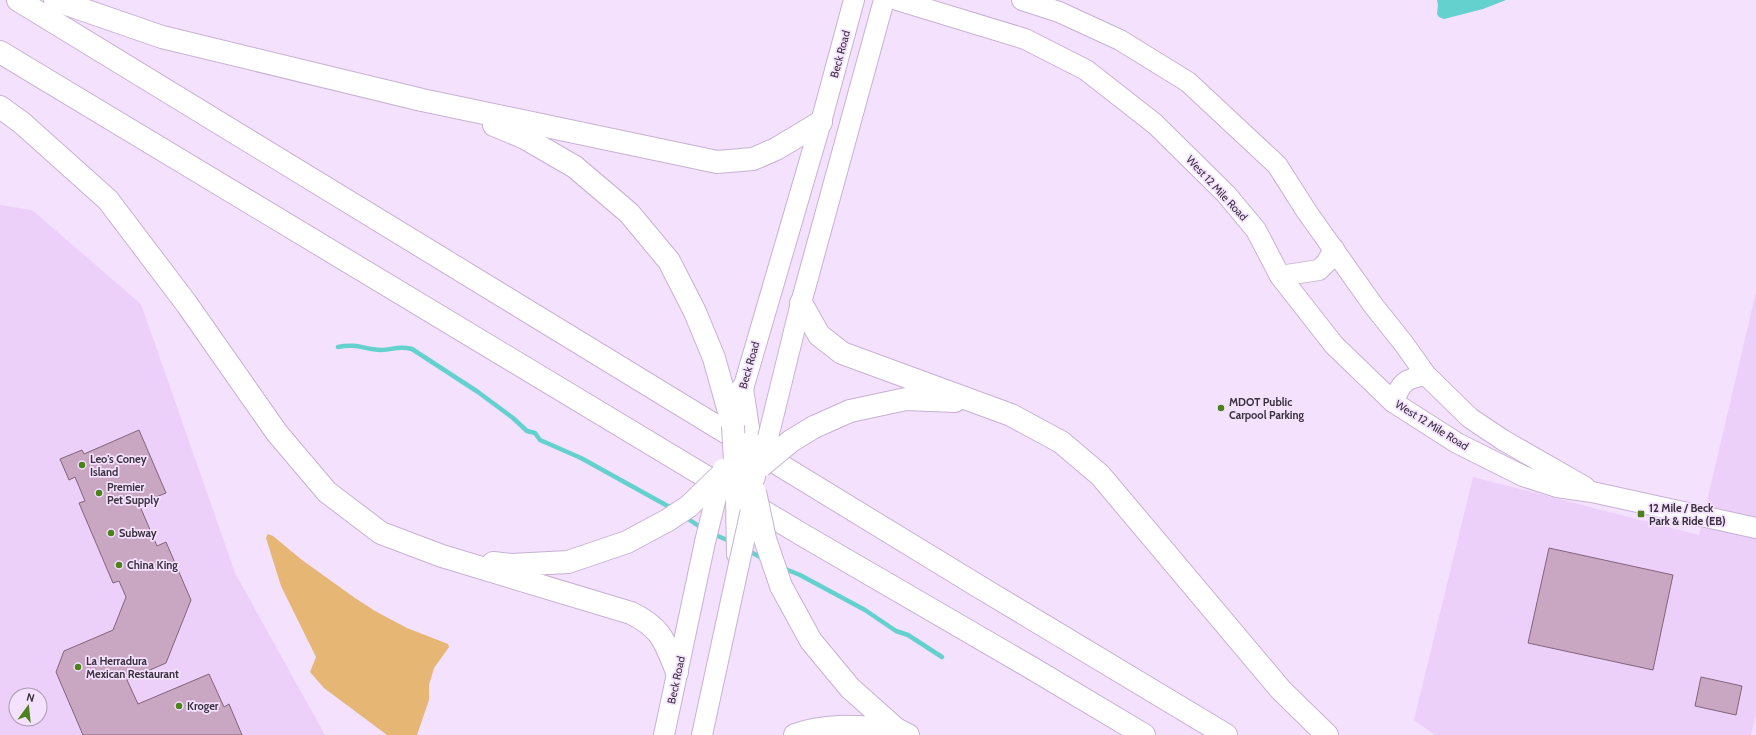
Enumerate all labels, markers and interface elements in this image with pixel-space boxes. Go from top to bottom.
street label: Beck Road [827,29,853,79]
street label: West 12 Mile Road [1183,153,1251,223]
street label: Beck Road [736,340,762,390]
place label: MDOT Public Carpool Parking [1229,395,1305,422]
street label: West 12 Mile Road [1393,397,1471,453]
marker: MDOT Public Carpool Parking [1216,403,1226,413]
place label: Leo's Coney Island [90,452,147,479]
marker: Leo's Coney Island [77,460,87,470]
place label: Premier Pet Supply [107,480,159,507]
marker: Premier Pet Supply [94,488,104,498]
place label: 12 Mile / Beck Park & Ride (EB) [1649,501,1726,528]
marker: 12 Mile / Beck Park & Ride (EB) [1636,509,1646,519]
place label: Subway [119,526,157,540]
marker: Subway [106,528,116,538]
place label: China King [127,558,178,572]
marker: China King [114,560,124,570]
place label: La Herradura Mexican Restaurant [86,654,179,681]
street label: Beck Road [664,655,688,705]
marker: La Herradura Mexican Restaurant [73,662,83,672]
north arrow [8,687,48,727]
text: N [25,690,36,705]
place label: Kroger [187,699,219,713]
marker: Kroger [174,701,184,711]

